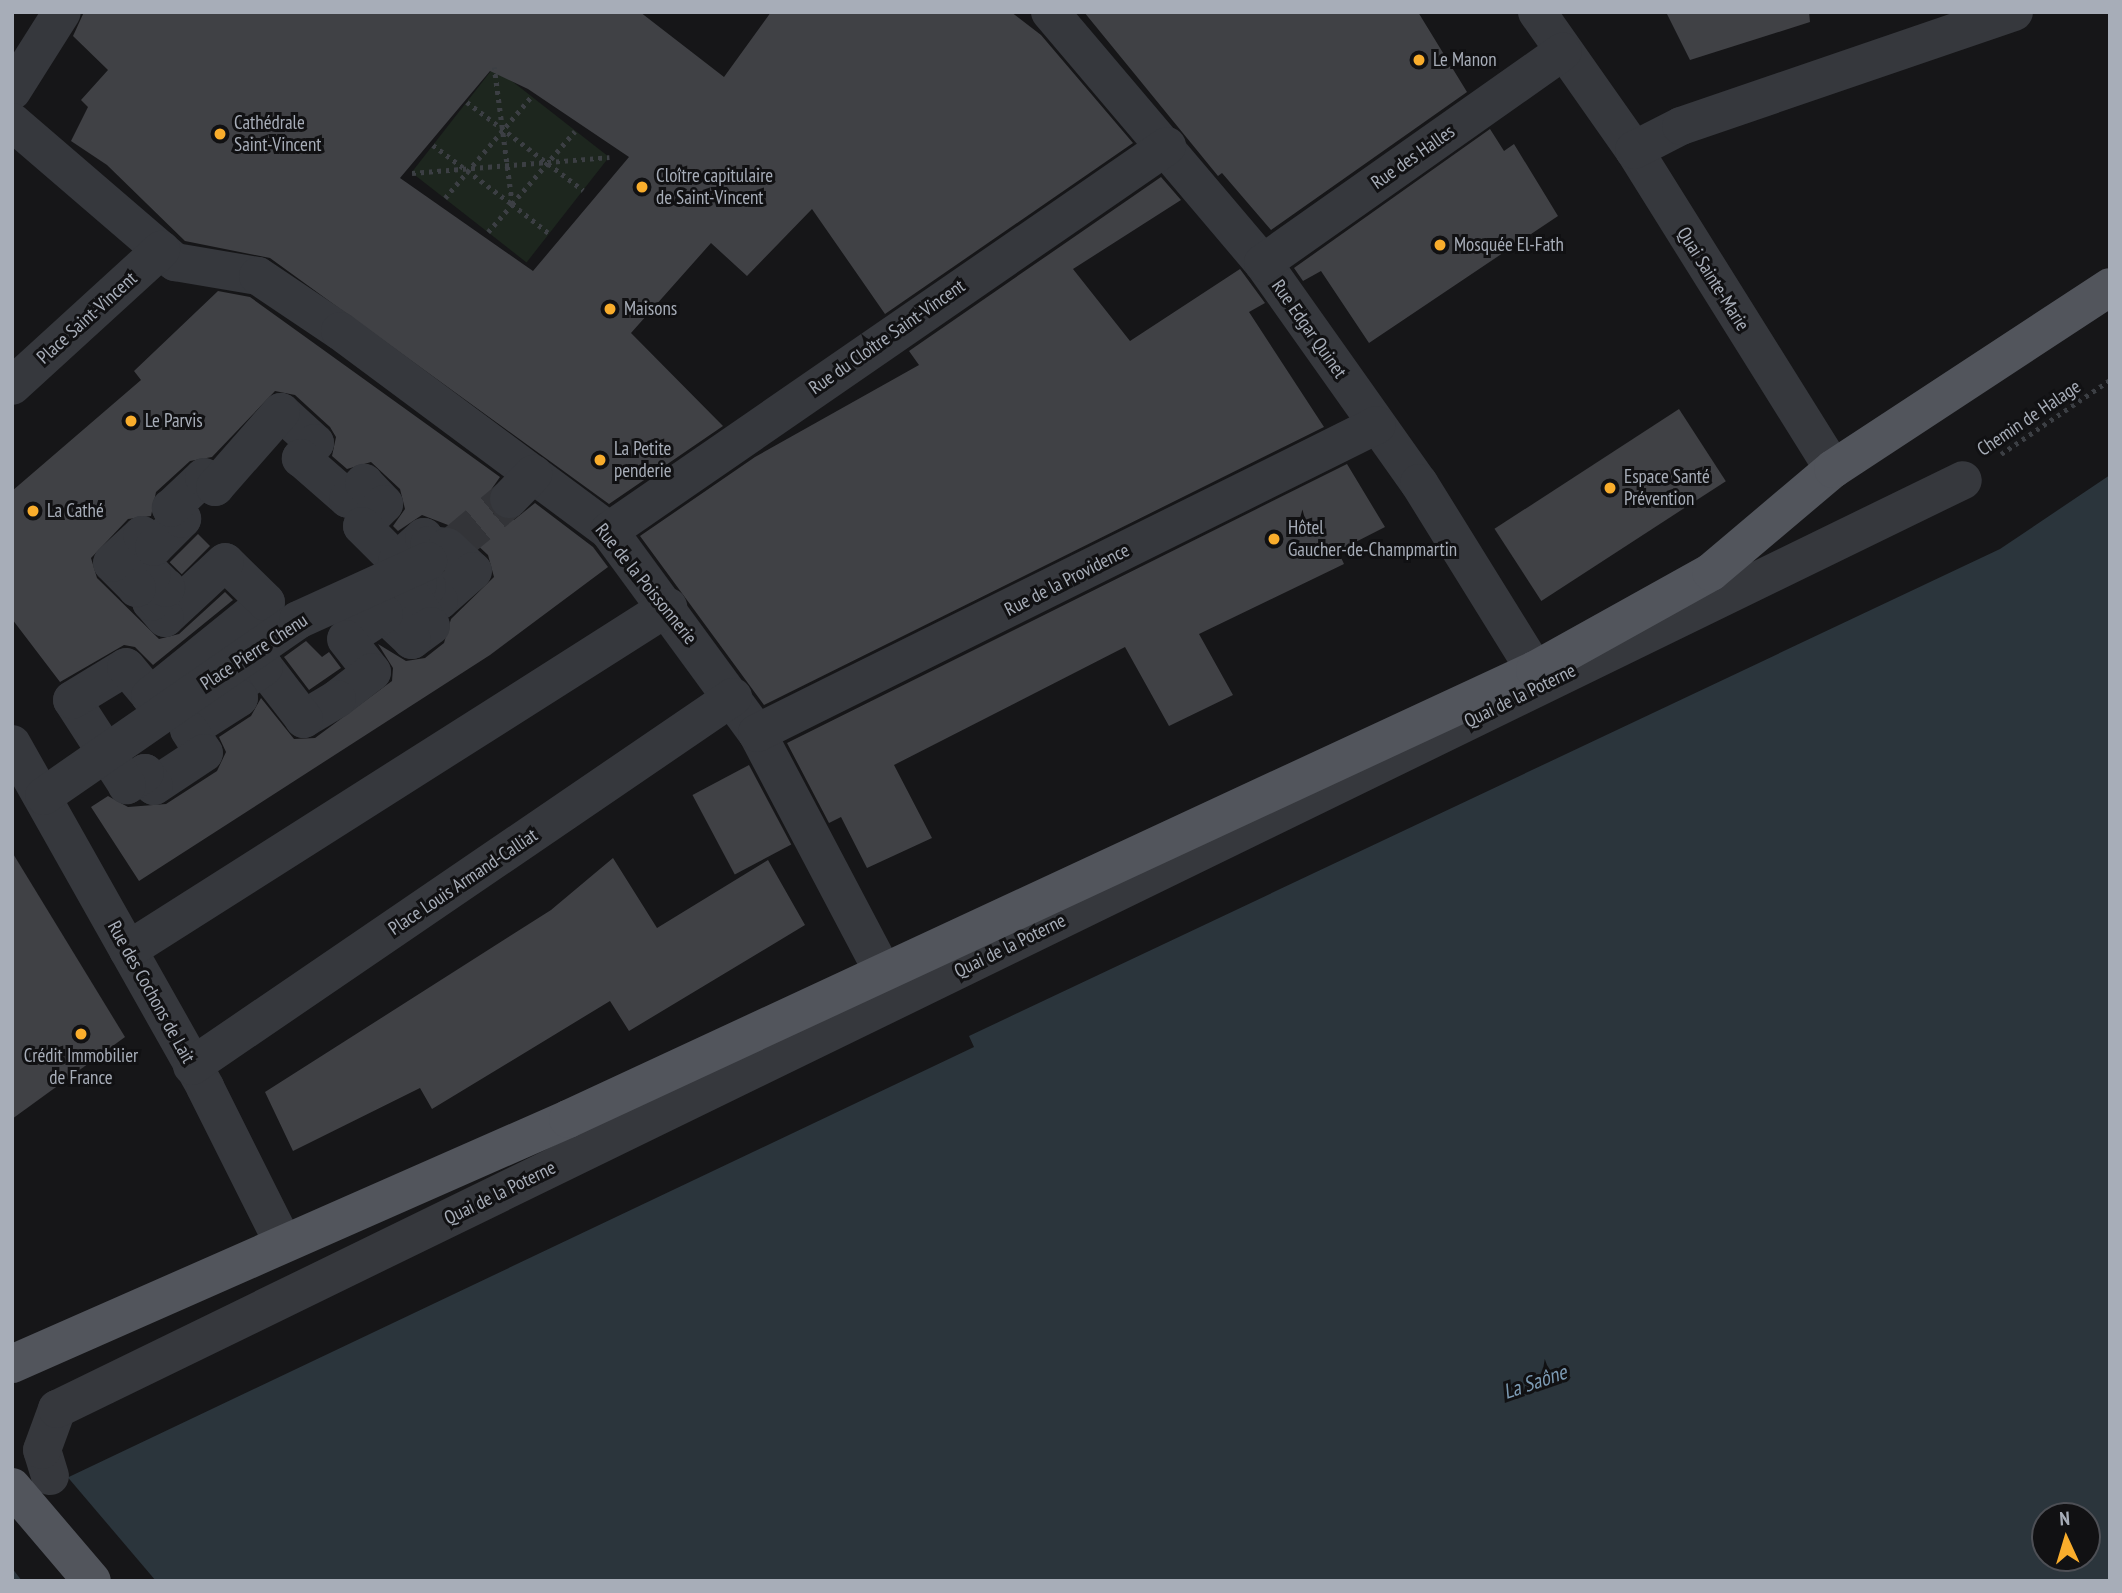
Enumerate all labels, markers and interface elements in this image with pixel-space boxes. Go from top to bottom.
place label: Le Manon [1433,49,1497,71]
marker: Le Manon [1411,52,1427,68]
place label: Cathédrale Saint-Vincent [234,112,321,156]
street label: Rue des Halles [1367,120,1459,194]
marker: Cathédrale Saint-Vincent [212,126,228,142]
place label: Cloître capitulaire de Saint-Vincent [656,165,773,209]
marker: Cloître capitulaire de Saint-Vincent [634,179,650,195]
street label: Quai Sainte-Marie [1672,223,1754,335]
place label: Mosquée El-Fath [1454,234,1564,256]
marker: Mosquée El-Fath [1432,237,1448,253]
street label: Place Saint-Vincent [32,267,142,369]
street label: Rue du Cloître Saint-Vincent [805,275,969,399]
street label: Rue Edgar Quinet [1267,275,1351,383]
place label: Maisons [624,298,677,320]
marker: Maisons [602,301,618,317]
street label: Chemin de Halage [1973,375,2085,461]
place label: Le Parvis [145,410,203,432]
marker: Le Parvis [123,413,139,429]
place label: La Petite penderie [614,438,672,482]
marker: La Petite penderie [592,452,608,468]
place label: Espace Santé Prévention [1624,466,1710,510]
marker: Espace Santé Prévention [1602,480,1618,496]
place label: La Cathé [47,500,104,522]
marker: La Cathé [25,503,41,519]
place label: Hôtel Gaucher-de-Champmartin [1288,517,1457,561]
street label: Rue de la Poissonnerie [590,519,702,649]
marker: Hôtel Gaucher-de-Champmartin [1266,531,1282,547]
street label: Rue de la Providence [1001,539,1133,621]
street label: Place Pierre Chenu [196,609,312,695]
street label: Quai de la Poterne [1461,659,1579,733]
street label: Place Louis Armand-Calliat [384,824,542,940]
street label: Quai de la Poterne [951,909,1069,983]
street label: Rue des Cochons de Lait [103,917,199,1067]
marker: Crédit Immobilier de France [73,1026,89,1042]
place label: Crédit Immobilier de France [24,1045,138,1089]
street label: Quai de la Poterne [441,1156,559,1230]
water label: La Saône [1500,1359,1570,1405]
north arrow [2031,1502,2101,1572]
text: N [2059,1506,2071,1530]

